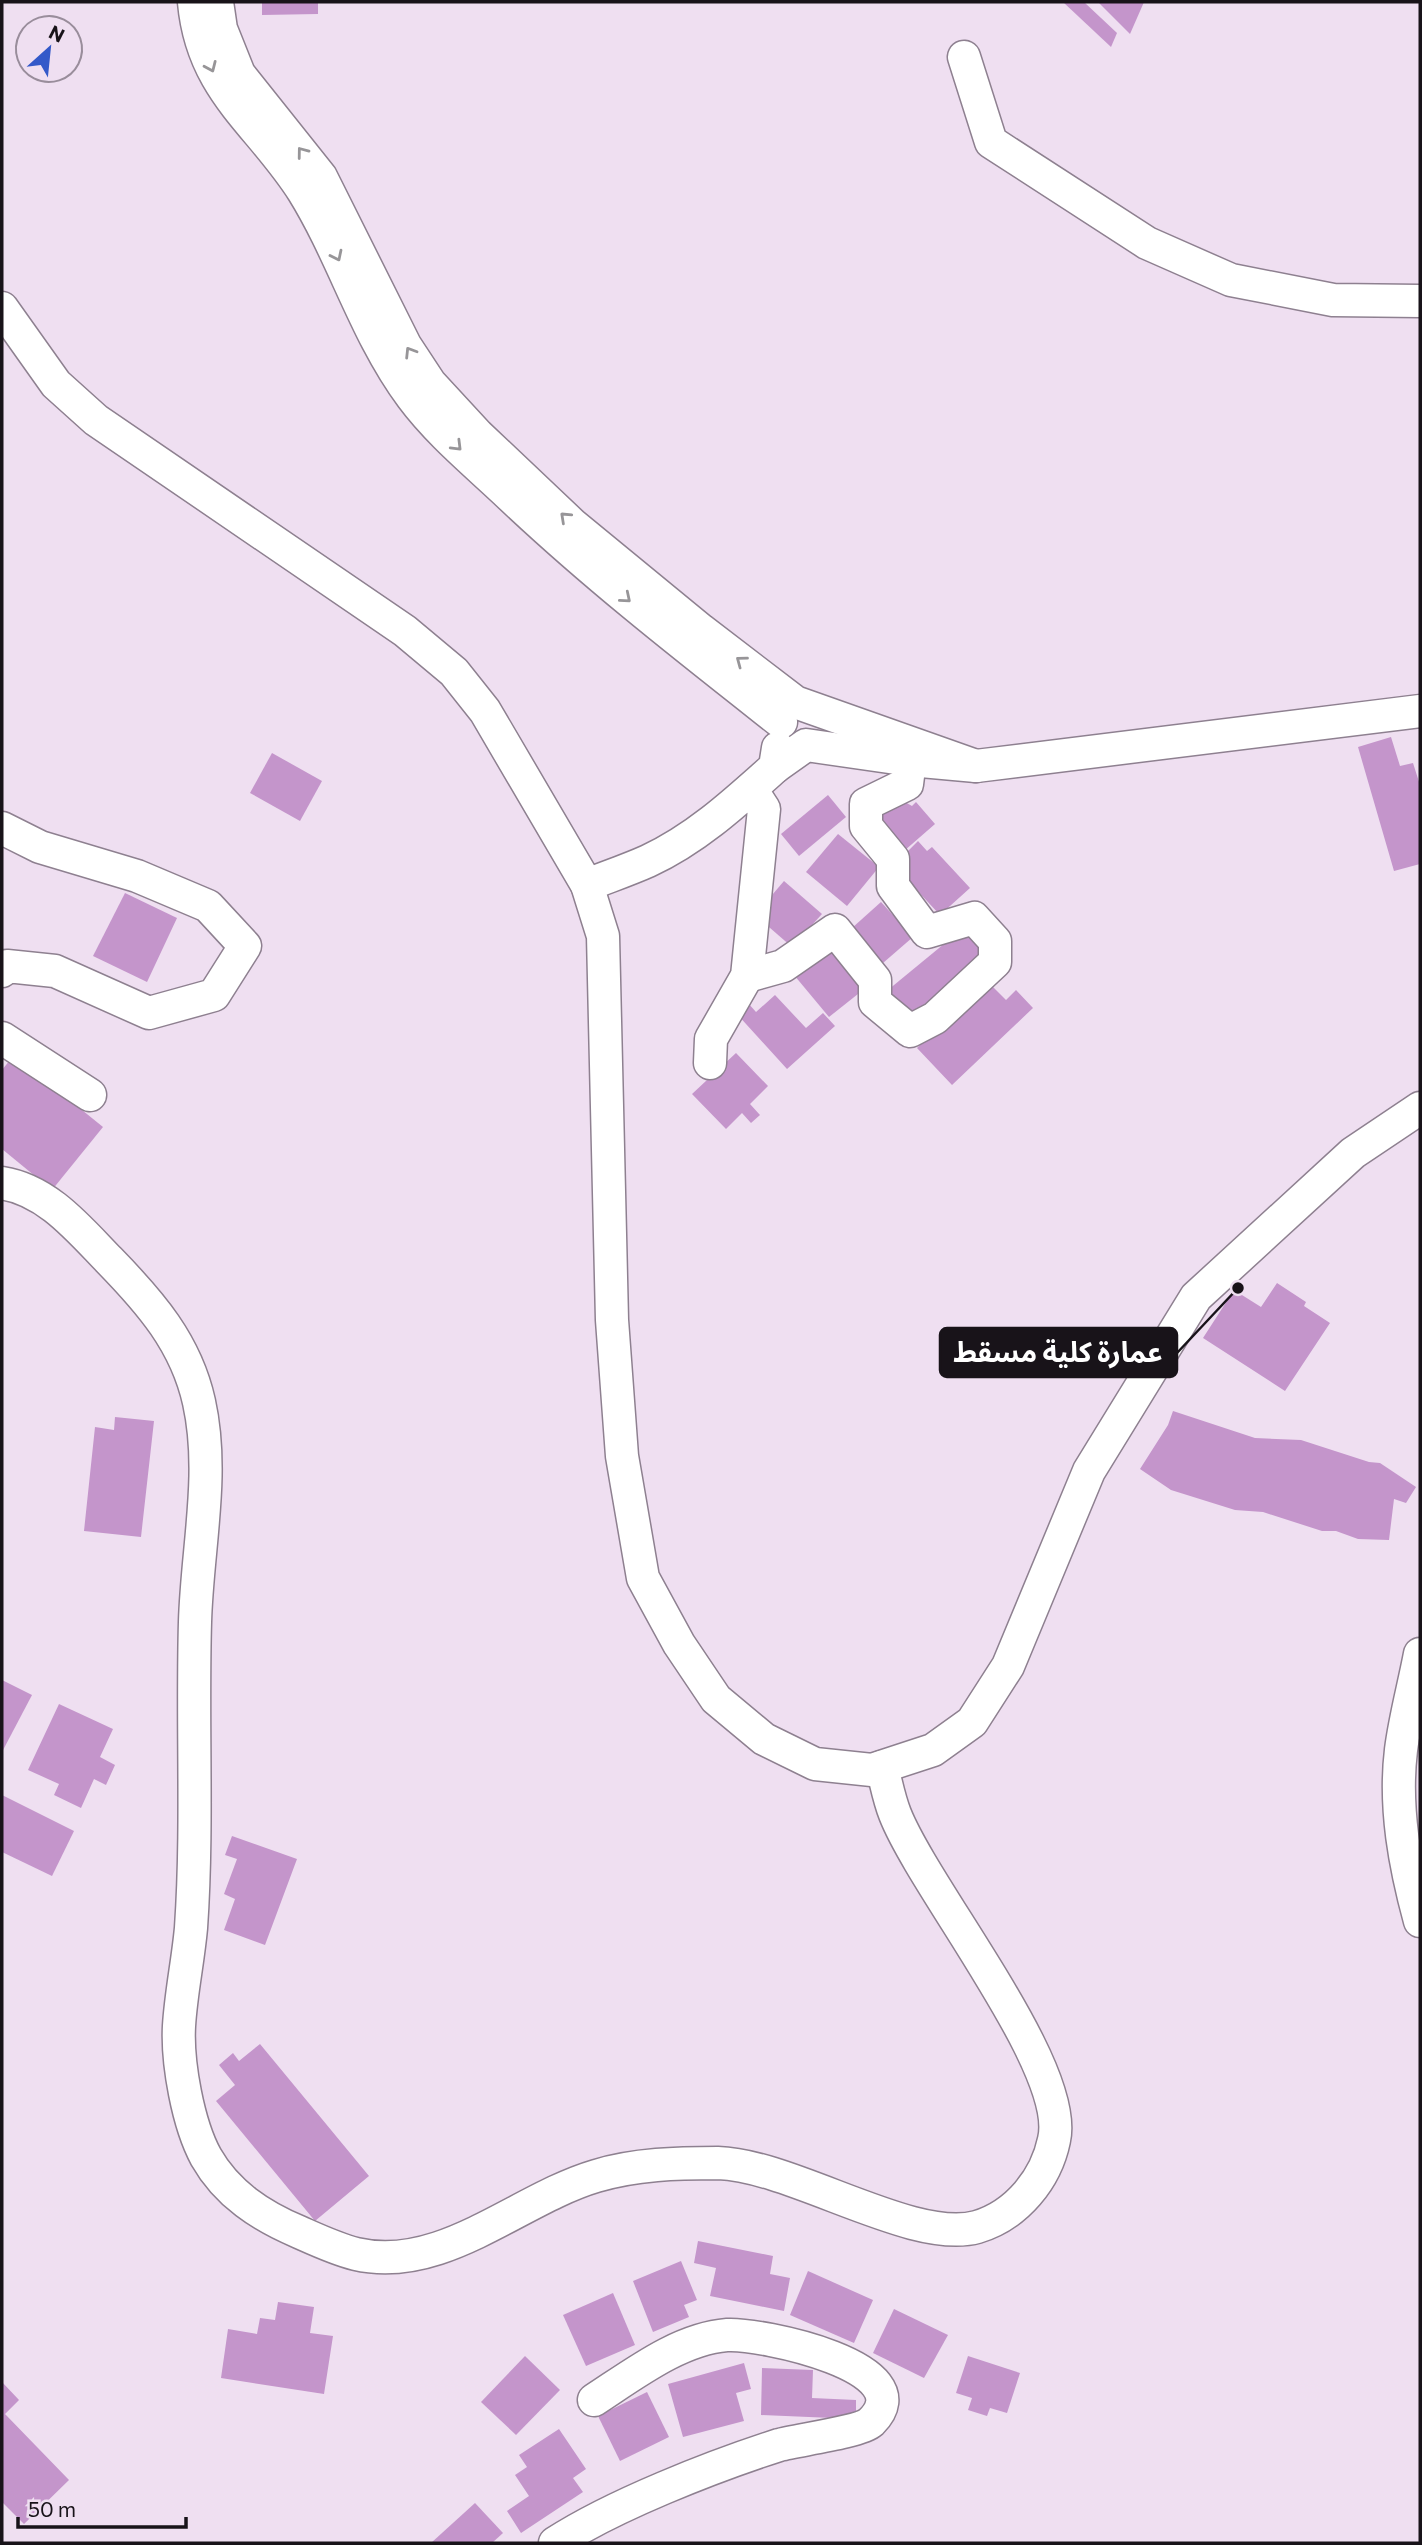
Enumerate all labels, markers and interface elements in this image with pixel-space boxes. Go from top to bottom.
north arrow [14,14,84,84]
text: N [45,20,69,47]
one-way arrow [203,60,217,73]
one-way arrow [298,147,311,159]
one-way arrow [328,249,342,261]
one-way arrow [405,346,418,359]
one-way arrow [449,438,462,451]
one-way arrow [560,513,573,525]
one-way arrow [619,590,631,603]
one-way arrow [736,656,748,669]
callout: عمارة كلية مسقط [940,1328,1177,1377]
text: عمارة كلية مسقط [953,1334,1163,1369]
scale bar [18,2486,186,2530]
text: 50 m [28,2496,76,2521]

